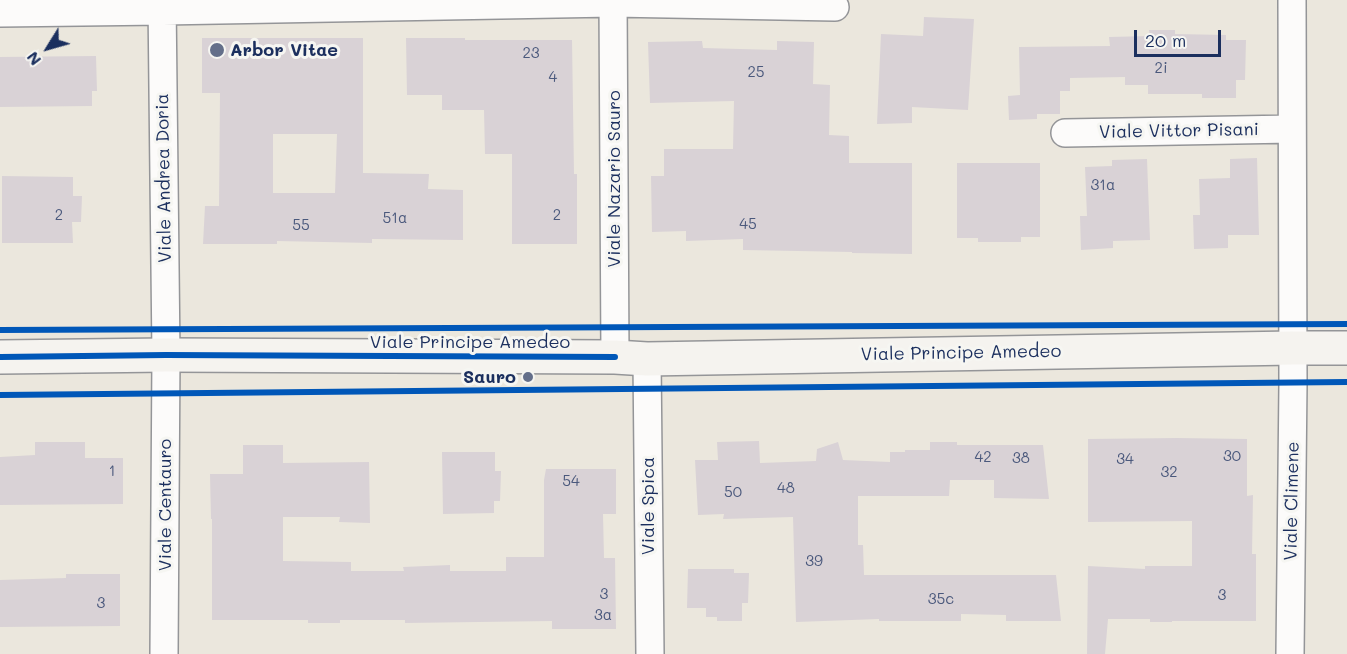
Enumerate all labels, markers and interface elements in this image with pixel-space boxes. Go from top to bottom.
north arrow [18,18,78,78]
scale bar [1137,18,1224,56]
text: 20 m [1145,28,1186,52]
place label: Arbor Vitae [230,39,338,61]
marker: Arbor Vitae [208,41,226,59]
house number: 23 [522,44,540,62]
text: N [21,48,45,70]
house number: 2i [1155,59,1167,77]
house number: 25 [747,63,765,81]
house number: 4 [549,68,557,86]
street label: Viale Nazario Sauro [603,90,625,268]
street label: Viale Andrea Doria [152,93,176,263]
street label: Viale Vittor Pisani [1099,119,1259,143]
house number: 31a [1091,176,1115,194]
house number: 2 [55,206,63,224]
house number: 2 [553,206,561,224]
house number: 51a [383,209,407,227]
house number: 45 [739,215,757,233]
house number: 55 [292,216,310,234]
street label: Viale Principe Amedeo [370,331,570,353]
street label: Viale Principe Amedeo [861,340,1061,366]
place label: Sauro [463,366,516,388]
marker: Sauro [521,370,535,384]
street label: Viale Centauro [154,439,176,571]
street label: Viale Climene [1280,441,1304,561]
house number: 30 [1223,447,1241,465]
house number: 42 [974,448,992,466]
house number: 38 [1012,449,1030,467]
house number: 34 [1116,450,1134,468]
street label: Viale Spica [637,457,659,555]
house number: 1 [109,462,115,480]
house number: 32 [1160,463,1178,481]
house number: 54 [562,472,580,490]
house number: 48 [777,479,795,497]
house number: 50 [724,483,742,501]
house number: 39 [805,552,823,570]
house number: 3 [600,585,608,603]
house number: 3 [1218,586,1226,604]
house number: 35c [928,590,954,608]
house number: 3 [97,594,105,612]
house number: 3a [594,606,612,624]

